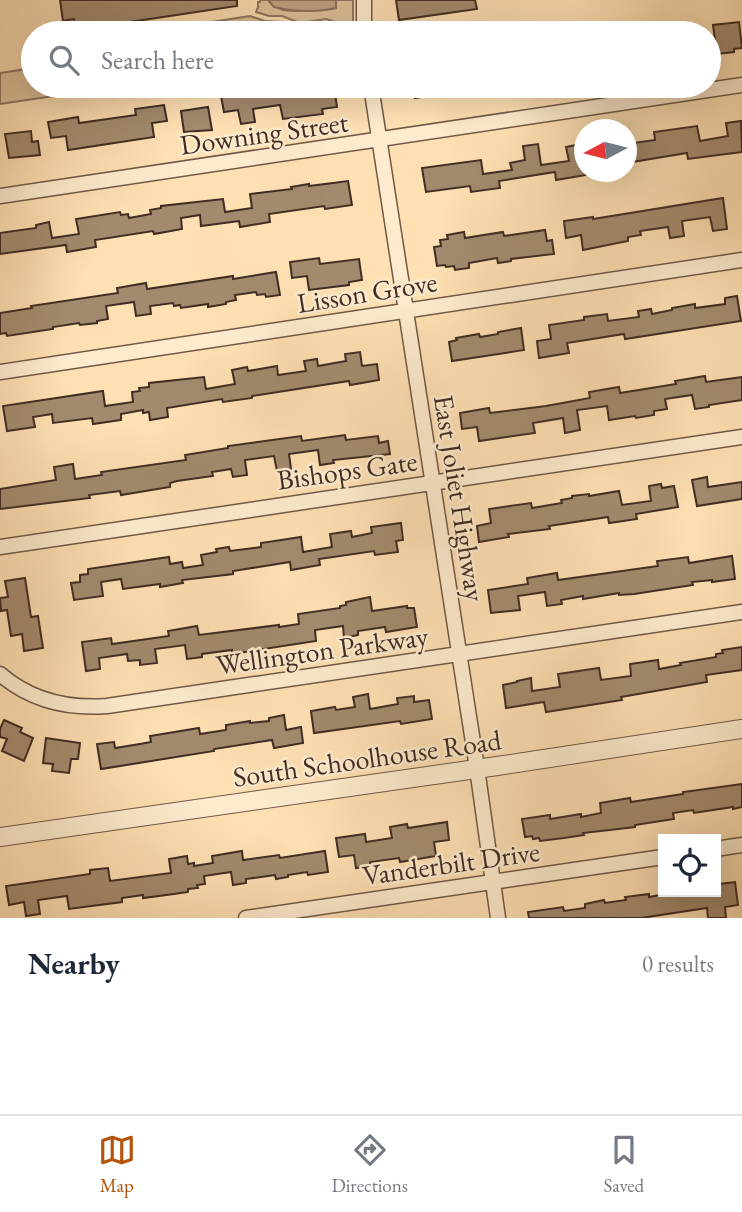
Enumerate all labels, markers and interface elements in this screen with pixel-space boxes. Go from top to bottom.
search box [21,21,721,98]
icon: search [45,41,83,79]
text: Search here [101,43,214,77]
street label: Downing Street [178,103,351,163]
north arrow [574,119,637,182]
street label: Lisson Grove [294,263,440,321]
street label: East Joliet Highway [426,392,494,605]
street label: Bishops Gate [275,442,419,498]
street label: Wellington Parkway [214,617,431,683]
street label: South Schoolhouse Road [231,721,504,795]
street label: Vanderbilt Drive [360,833,542,893]
map controls [658,834,721,897]
button: locate [658,834,721,897]
text: Nearby [28,944,120,983]
text: 0 results [642,949,714,979]
tab: Map [98,1131,136,1198]
tab: Directions [331,1131,408,1198]
tab: Saved [603,1131,644,1198]

